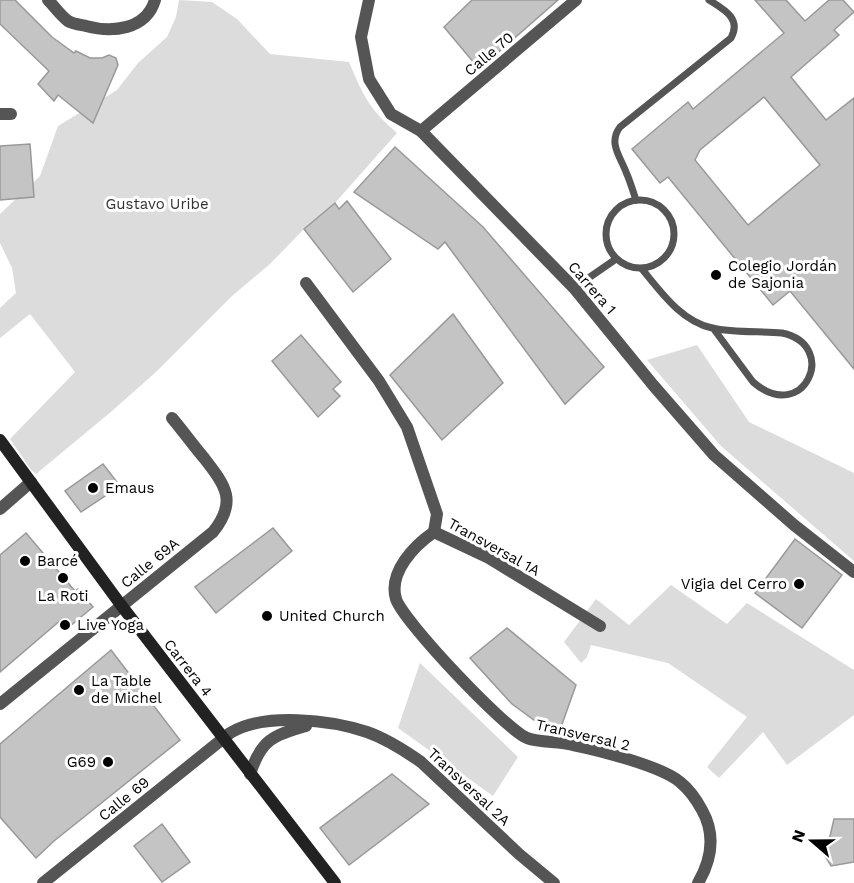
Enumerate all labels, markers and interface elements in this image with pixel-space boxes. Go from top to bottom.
street label: Calle 70 [461,28,517,80]
park label: Gustavo Uribe [105,195,209,213]
place label: Colegio Jordán de Sajonia [728,257,837,292]
street label: Carrera 1 [564,258,620,318]
marker: Colegio Jordán de Sajonia [709,268,723,282]
place label: Emaus [105,479,155,497]
marker: Emaus [86,481,100,495]
street label: Transversal 1A [445,514,543,580]
street label: Calle 69A [117,534,183,592]
place label: Barcé [37,552,78,570]
marker: Barcé [18,554,32,568]
marker: La Roti [56,571,70,585]
place label: Vigia del Cerro [681,575,787,593]
marker: Vigia del Cerro [792,577,806,591]
place label: La Roti [37,587,89,605]
place label: United Church [279,607,385,625]
marker: United Church [260,609,274,623]
place label: Live Yoga [77,616,144,634]
marker: Live Yoga [58,618,72,632]
street label: Carrera 4 [160,636,216,700]
place label: La Table de Michel [91,672,162,707]
marker: La Table de Michel [72,683,86,697]
street label: Transversal 2 [534,715,632,755]
street label: Transversal 2A [424,744,514,830]
place label: G69 [67,753,96,771]
marker: G69 [101,755,115,769]
street label: Calle 69 [95,773,153,825]
north arrow [782,811,842,871]
text: N [787,827,809,845]

